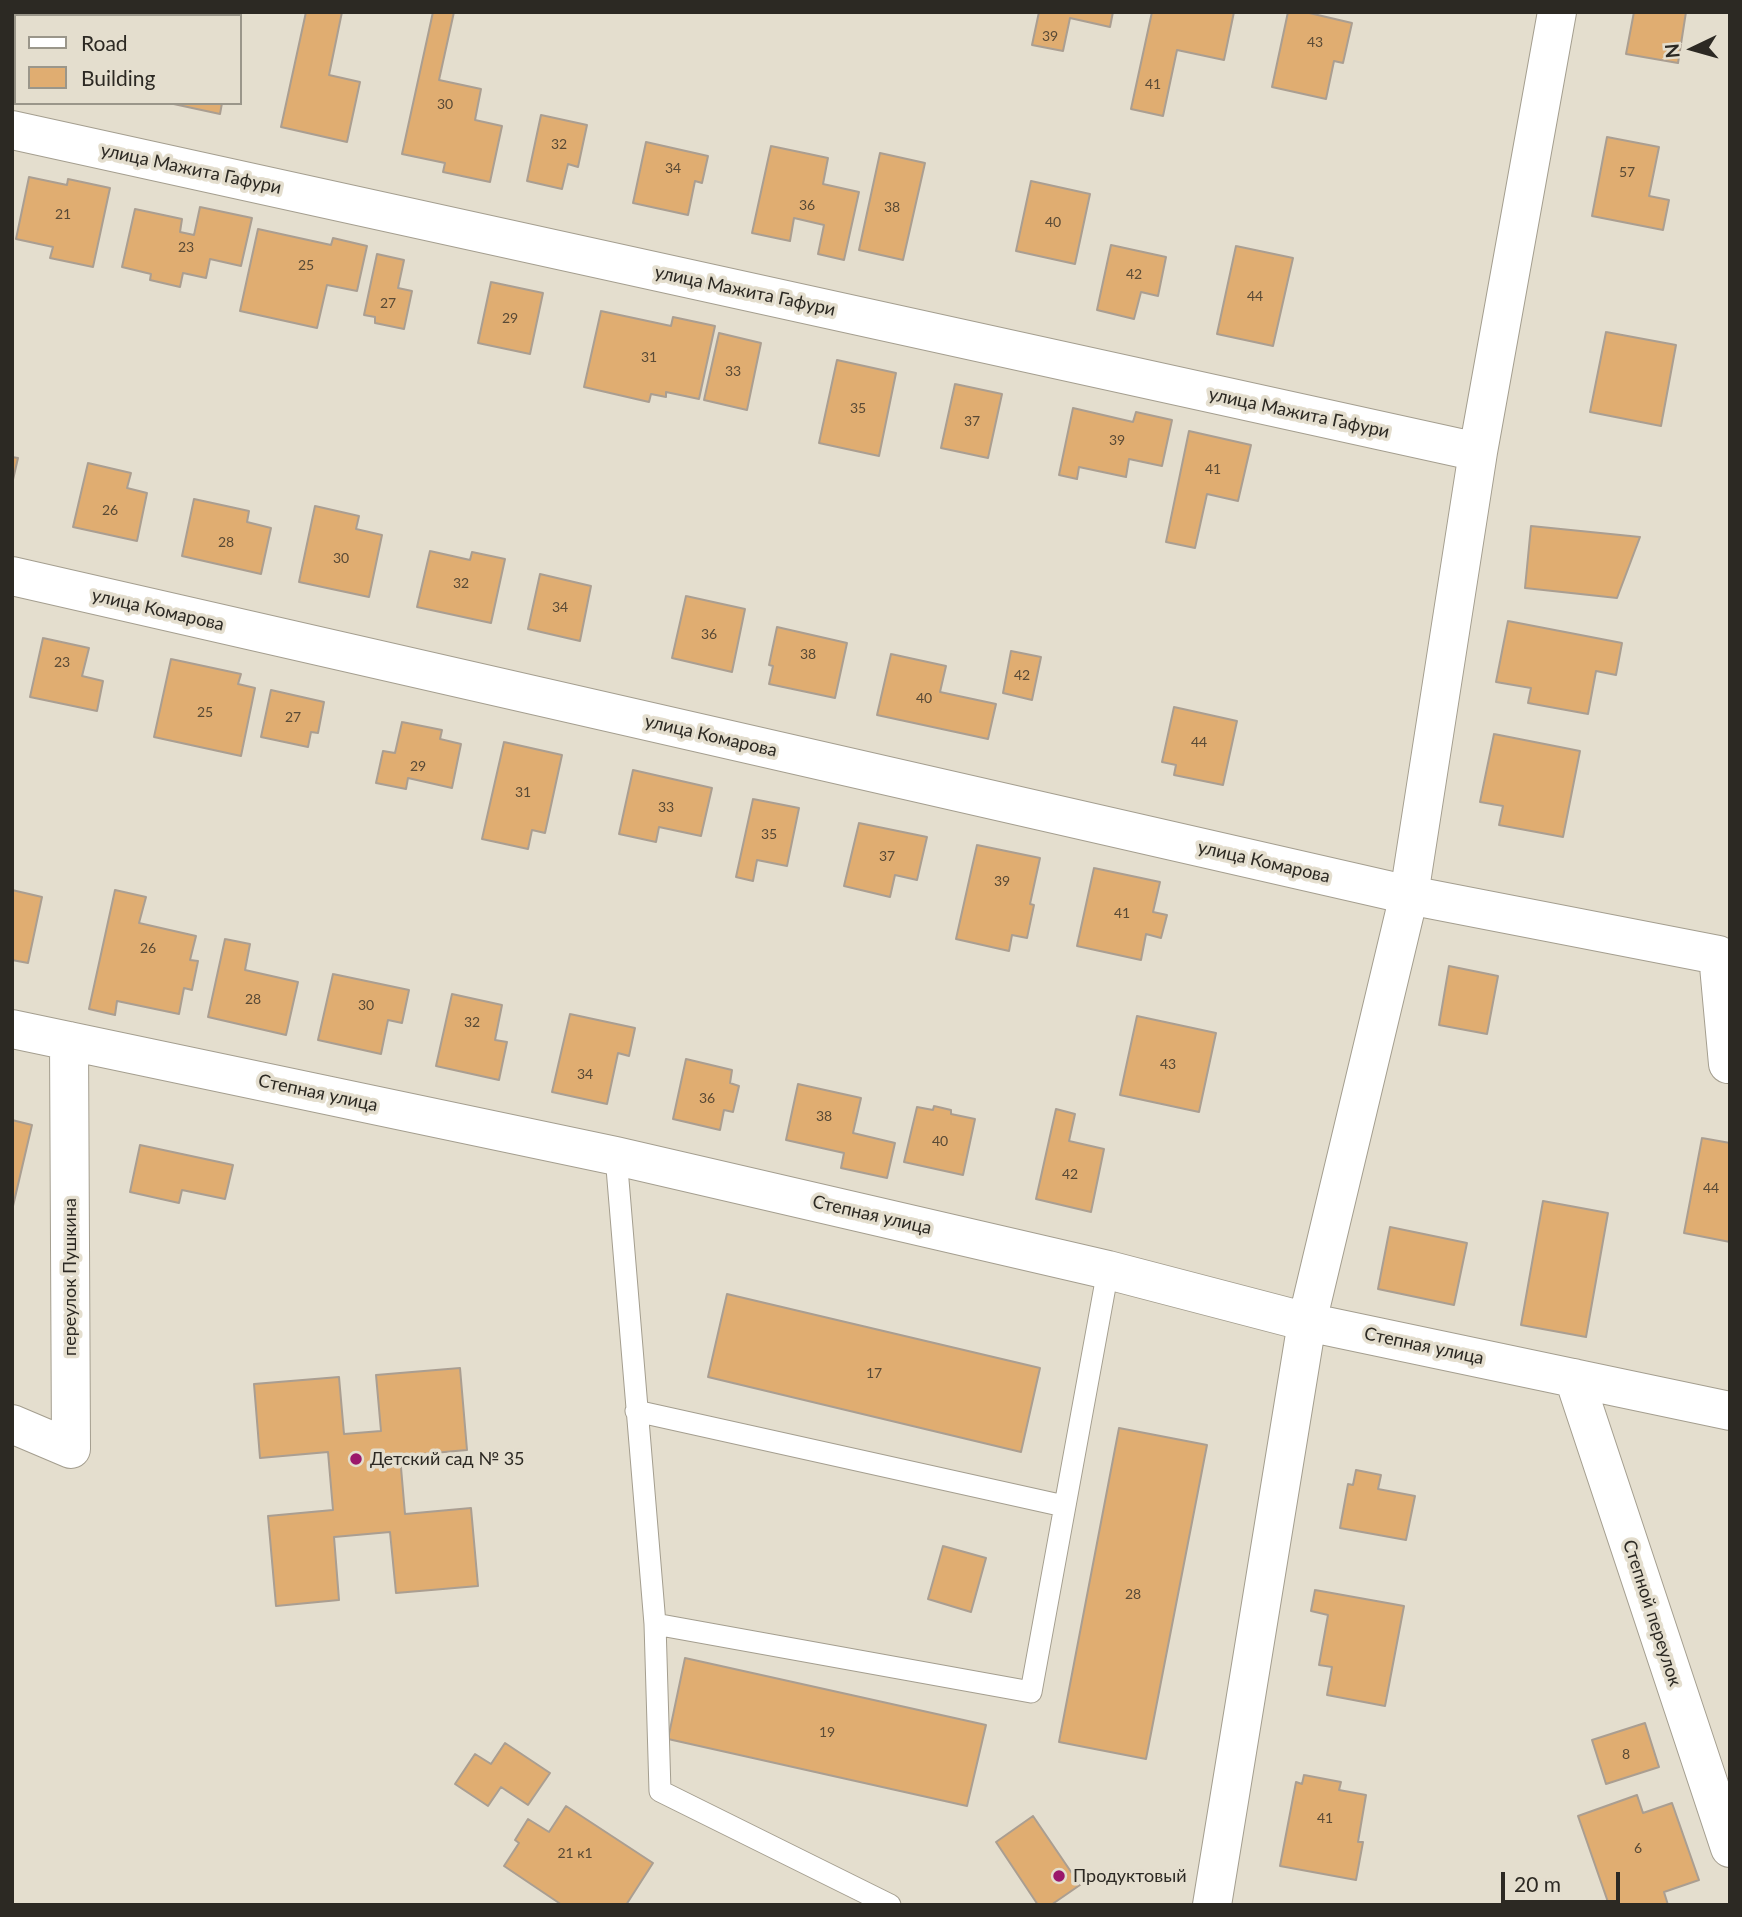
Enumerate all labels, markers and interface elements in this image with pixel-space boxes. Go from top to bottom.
legend [14,14,242,105]
north arrow [1658,14,1728,84]
house number: 39 [1042,28,1058,44]
text: Road [81,30,128,55]
house number: 43 [1307,34,1323,50]
text: N [1659,43,1684,59]
text: Building [81,65,156,90]
house number: 41 [1145,76,1161,92]
house number: 30 [437,96,453,112]
house number: 32 [551,136,567,152]
street label: улица Мажита Гафури [99,139,283,199]
house number: 34 [665,160,681,176]
house number: 57 [1619,164,1635,180]
house number: 36 [799,197,815,213]
house number: 38 [884,199,900,215]
house number: 21 [55,206,71,222]
house number: 40 [1045,214,1061,230]
house number: 23 [178,239,194,255]
house number: 25 [298,257,314,273]
street label: улица Мажита Гафури [653,261,837,321]
house number: 42 [1126,266,1142,282]
house number: 44 [1247,288,1263,304]
house number: 27 [380,295,396,311]
house number: 29 [502,310,518,326]
house number: 31 [641,349,657,365]
house number: 33 [725,363,741,379]
street label: улица Мажита Гафури [1207,383,1391,443]
house number: 35 [850,400,866,416]
house number: 37 [964,413,980,429]
house number: 39 [1109,432,1125,448]
house number: 41 [1205,461,1221,477]
house number: 26 [102,502,118,518]
house number: 28 [218,534,234,550]
house number: 30 [333,550,349,566]
house number: 32 [453,575,469,591]
street label: улица Комарова [90,584,226,636]
house number: 34 [552,599,568,615]
house number: 36 [701,626,717,642]
house number: 38 [800,646,816,662]
house number: 23 [54,654,70,670]
house number: 42 [1014,667,1030,683]
house number: 40 [916,690,932,706]
house number: 25 [197,704,213,720]
house number: 27 [285,709,301,725]
street label: улица Комарова [643,710,779,762]
house number: 44 [1191,734,1207,750]
house number: 29 [410,758,426,774]
house number: 31 [515,784,531,800]
house number: 33 [658,799,674,815]
house number: 35 [761,826,777,842]
street label: улица Комарова [1196,836,1332,888]
house number: 37 [879,848,895,864]
house number: 39 [994,873,1010,889]
house number: 41 [1114,905,1130,921]
house number: 26 [140,940,156,956]
house number: 28 [245,991,261,1007]
house number: 30 [358,997,374,1013]
house number: 32 [464,1014,480,1030]
house number: 43 [1160,1056,1176,1072]
house number: 34 [577,1066,593,1082]
street label: Степная улица [256,1070,380,1116]
house number: 36 [699,1090,715,1106]
house number: 38 [816,1108,832,1124]
house number: 40 [932,1133,948,1149]
house number: 42 [1062,1166,1078,1182]
house number: 44 [1703,1180,1719,1196]
street label: Степная улица [810,1191,934,1239]
street label: переулок Пушкина [59,1198,81,1356]
street label: Степная улица [1362,1323,1486,1369]
house number: 17 [866,1365,882,1381]
place label: Детский сад № 35 [370,1448,525,1470]
marker: Детский сад № 35 [348,1451,364,1467]
street label: Степной переулок [1618,1537,1686,1689]
house number: 28 [1125,1586,1141,1602]
house number: 19 [819,1724,835,1740]
house number: 8 [1622,1746,1630,1762]
house number: 41 [1317,1810,1333,1826]
house number: 6 [1634,1840,1642,1856]
house number: 21 к1 [557,1845,593,1861]
scale bar [1504,1857,1623,1901]
place label: Продуктовый [1073,1865,1187,1887]
marker: Продуктовый [1051,1868,1067,1884]
text: 20 m [1514,1871,1561,1896]

